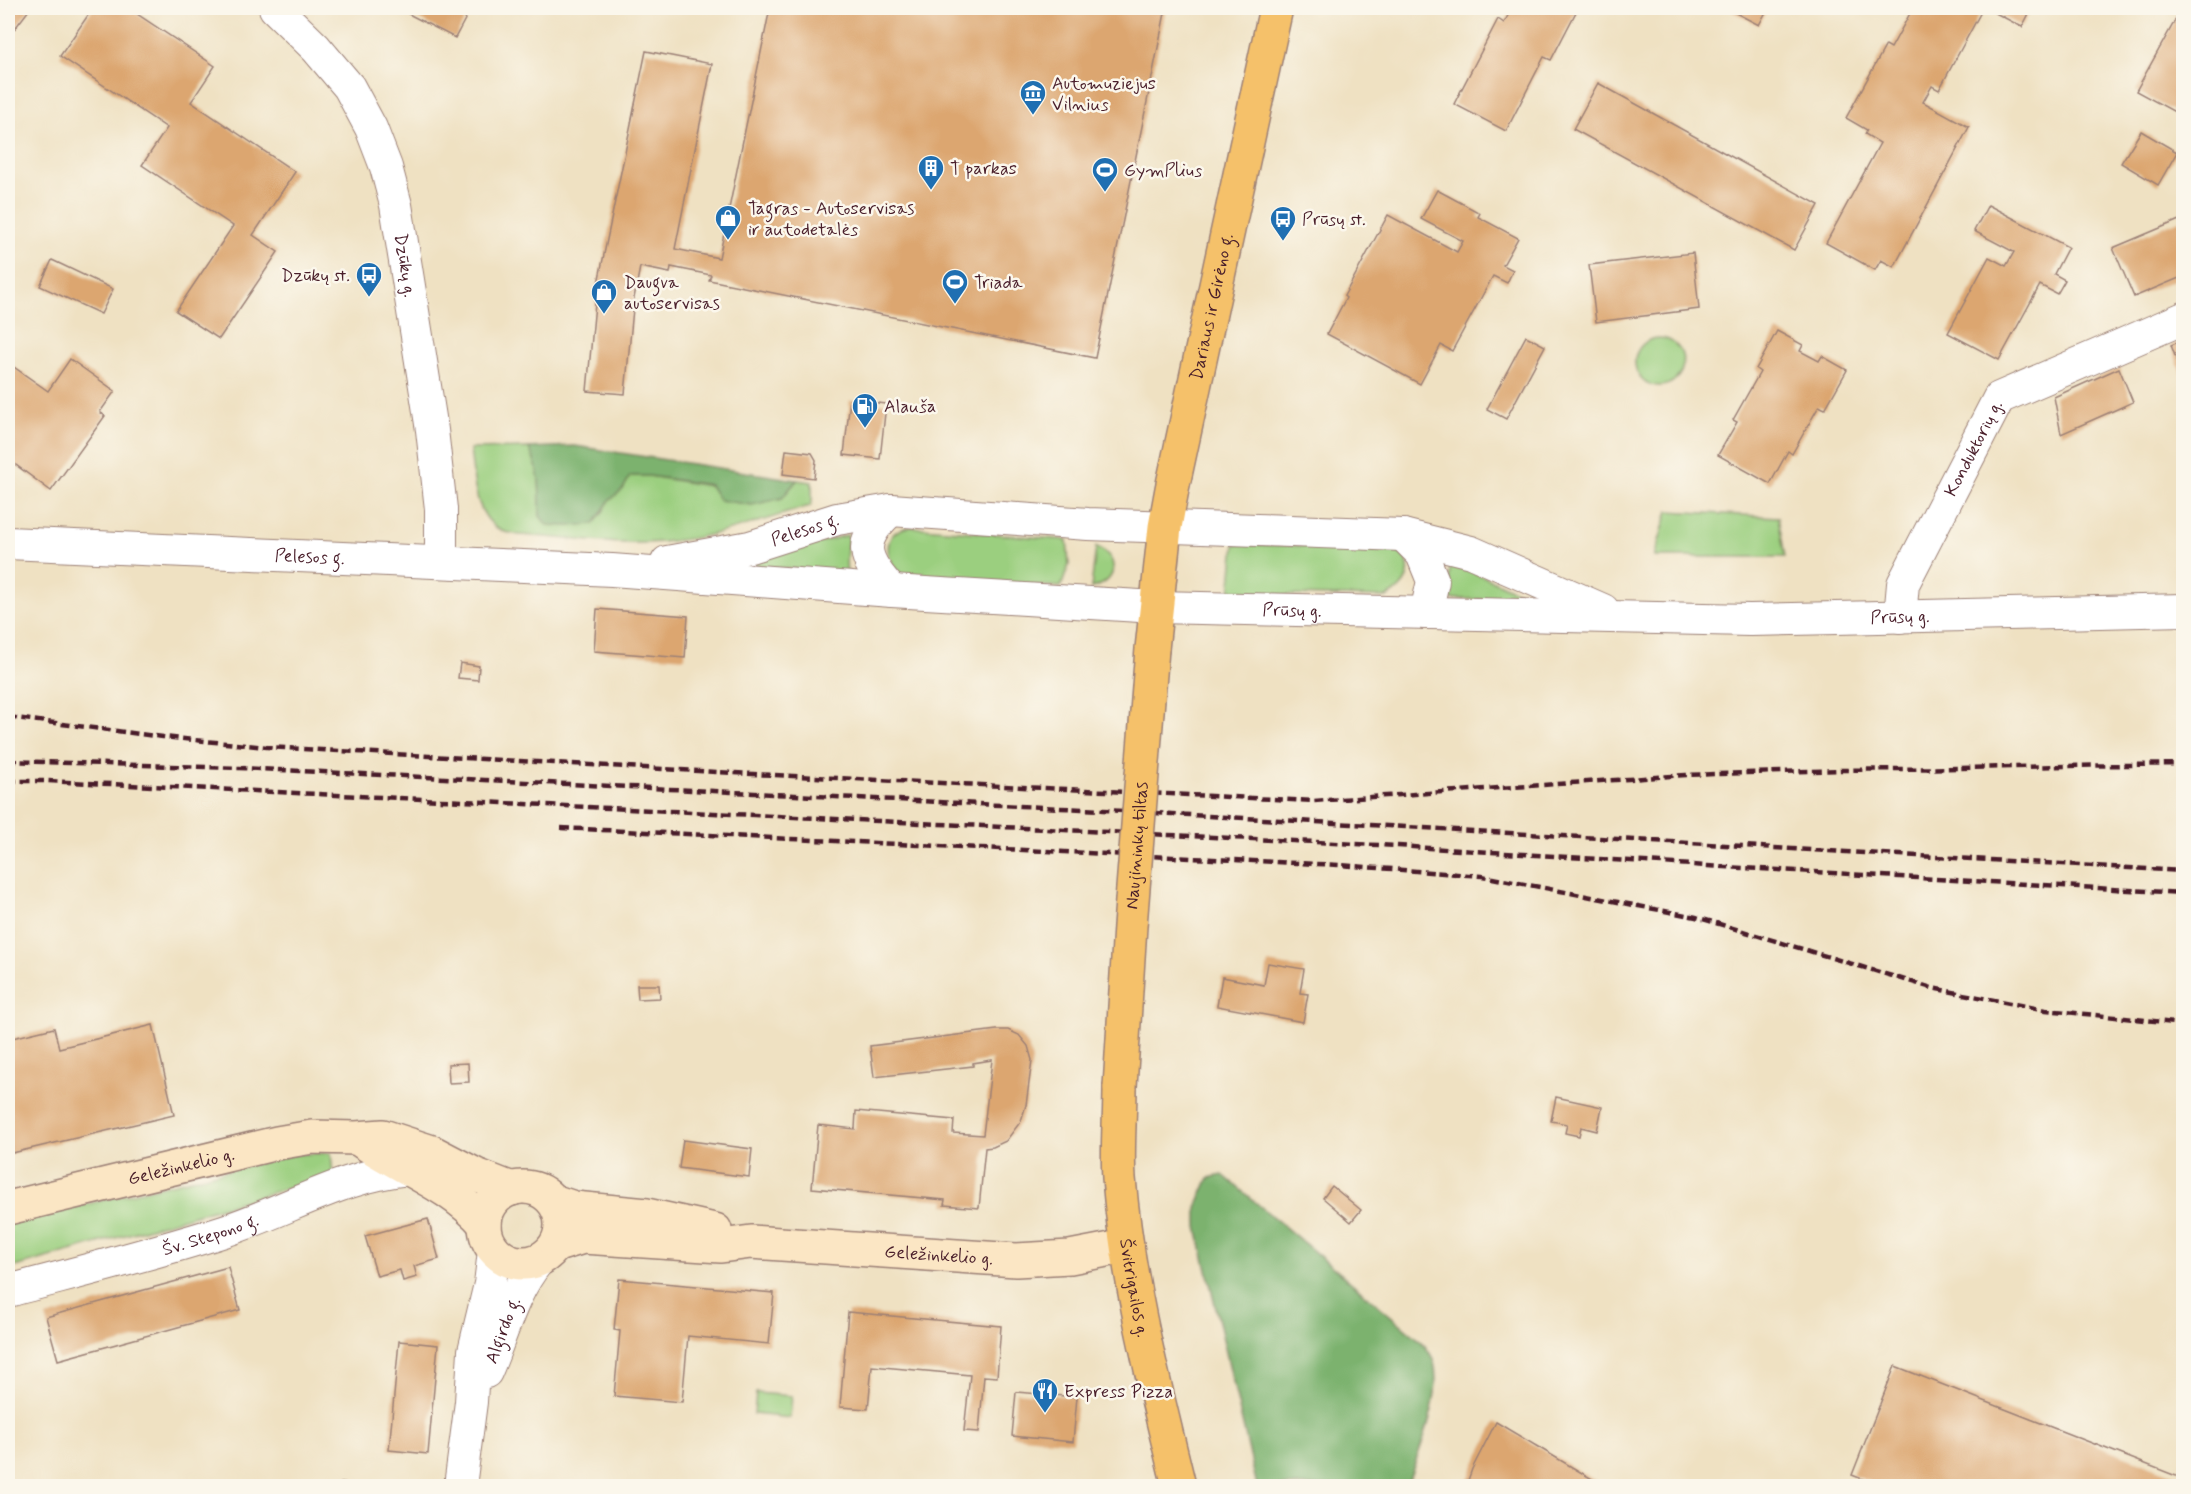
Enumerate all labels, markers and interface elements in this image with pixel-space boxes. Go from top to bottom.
place label: Automuziejus Vilnius [1052,72,1156,117]
museum icon: Automuziejus Vilnius [1018,78,1048,116]
building icon: T parkas [916,153,946,191]
sports icon: GymPlius [1090,155,1120,193]
place label: T parkas [950,157,1017,181]
place label: GymPlius [1124,159,1202,183]
place label: Tagras - Autoservisas ir autodetalės [748,197,914,242]
shop icon: Tagras - Autoservisas ir autodetalės [713,203,743,241]
bus stop icon: Prūsų st. [1268,204,1298,242]
place label: Prūsų st. [1302,208,1366,232]
street label: Dariaus ir Girėno g. [1185,231,1241,382]
street label: Dzūkų g. [388,232,422,299]
bus stop icon: Dzūkų st. [354,260,384,298]
place label: Dzūkų st. [281,264,350,288]
sports icon: Triada [940,267,970,305]
place label: Daugva autoservisas [624,271,720,316]
place label: Triada [974,271,1023,295]
shop icon: Daugva autoservisas [589,277,619,315]
fuel station icon: Alauša [850,391,880,429]
place label: Alauša [884,395,936,419]
street label: Konduktorių g. [1939,396,2009,501]
street label: Pelesos g. [768,508,842,552]
street label: Pelesos g. [274,544,345,573]
street label: Prūsų g. [1262,598,1322,624]
street label: Prūsų g. [1870,605,1930,630]
street label: Naujininkų tiltas [1120,781,1154,910]
street label: Geležinkelio g. [126,1143,237,1192]
street label: Šv. Stepono g. [159,1208,262,1262]
street label: Švitrigailos g. [1113,1237,1155,1340]
street label: Geležinkelio g. [884,1240,994,1271]
street label: Algirdo g. [480,1293,528,1367]
restaurant icon: Express Pizza [1030,1376,1060,1414]
place label: Express Pizza [1064,1380,1173,1404]

